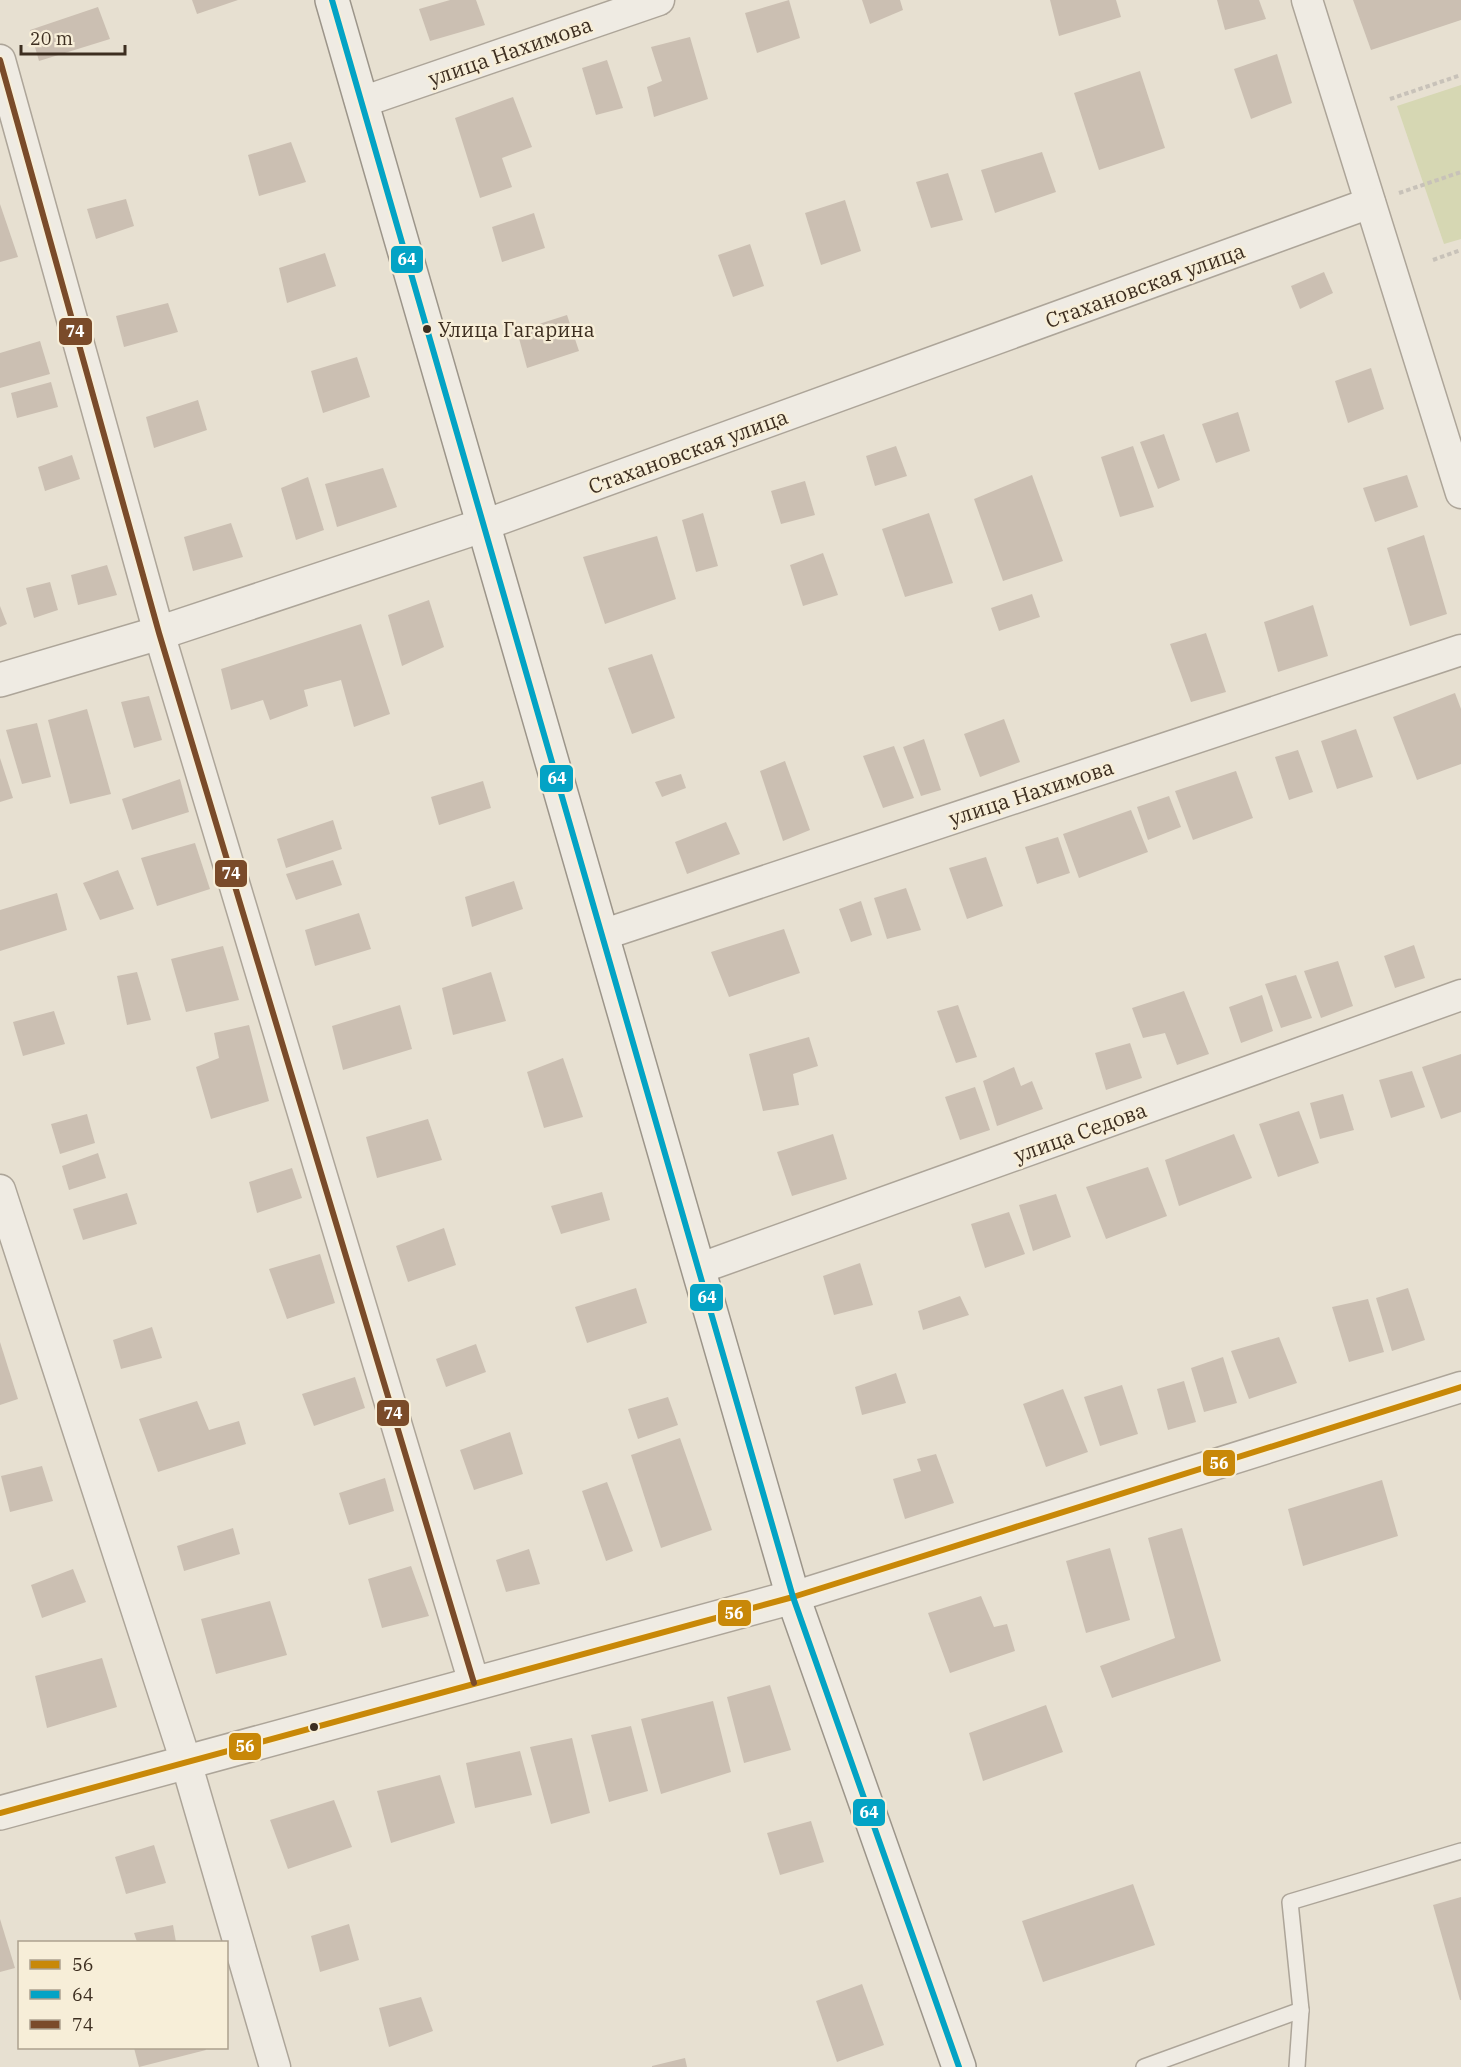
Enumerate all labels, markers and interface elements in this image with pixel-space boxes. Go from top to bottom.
street label: улица Нахимова [424,10,596,92]
scale bar [21,18,124,56]
text: 20 m [30,27,73,50]
street label: Стахановская улица [1041,236,1249,334]
line badge: 64 [390,245,424,274]
text: 64 [397,249,417,269]
place label: Улица Гагарина [438,316,595,343]
line badge: 74 [58,317,93,346]
text: 74 [65,321,85,341]
marker: Улица Гагарина [421,323,433,335]
street label: Стахановская улица [584,402,792,500]
street label: улица Нахимова [945,752,1117,832]
line badge: 64 [539,764,574,793]
text: 64 [547,768,567,788]
line badge: 74 [214,859,248,888]
text: 74 [221,863,241,883]
street label: улица Седова [1010,1095,1150,1169]
line badge: 64 [689,1283,724,1312]
text: 64 [697,1287,717,1307]
line badge: 74 [376,1399,410,1427]
text: 74 [383,1403,403,1423]
line badge: 56 [1202,1449,1236,1477]
text: 56 [1209,1453,1229,1473]
line badge: 56 [717,1599,752,1627]
text: 56 [724,1603,744,1623]
unlabelled marker [308,1721,320,1733]
line badge: 56 [228,1732,262,1761]
text: 56 [235,1736,255,1756]
line badge: 64 [852,1798,886,1827]
text: 64 [859,1802,879,1822]
legend [18,1941,228,2049]
text: 56 [72,1953,94,1976]
text: 64 [72,1983,94,2006]
text: 74 [72,2013,94,2036]

